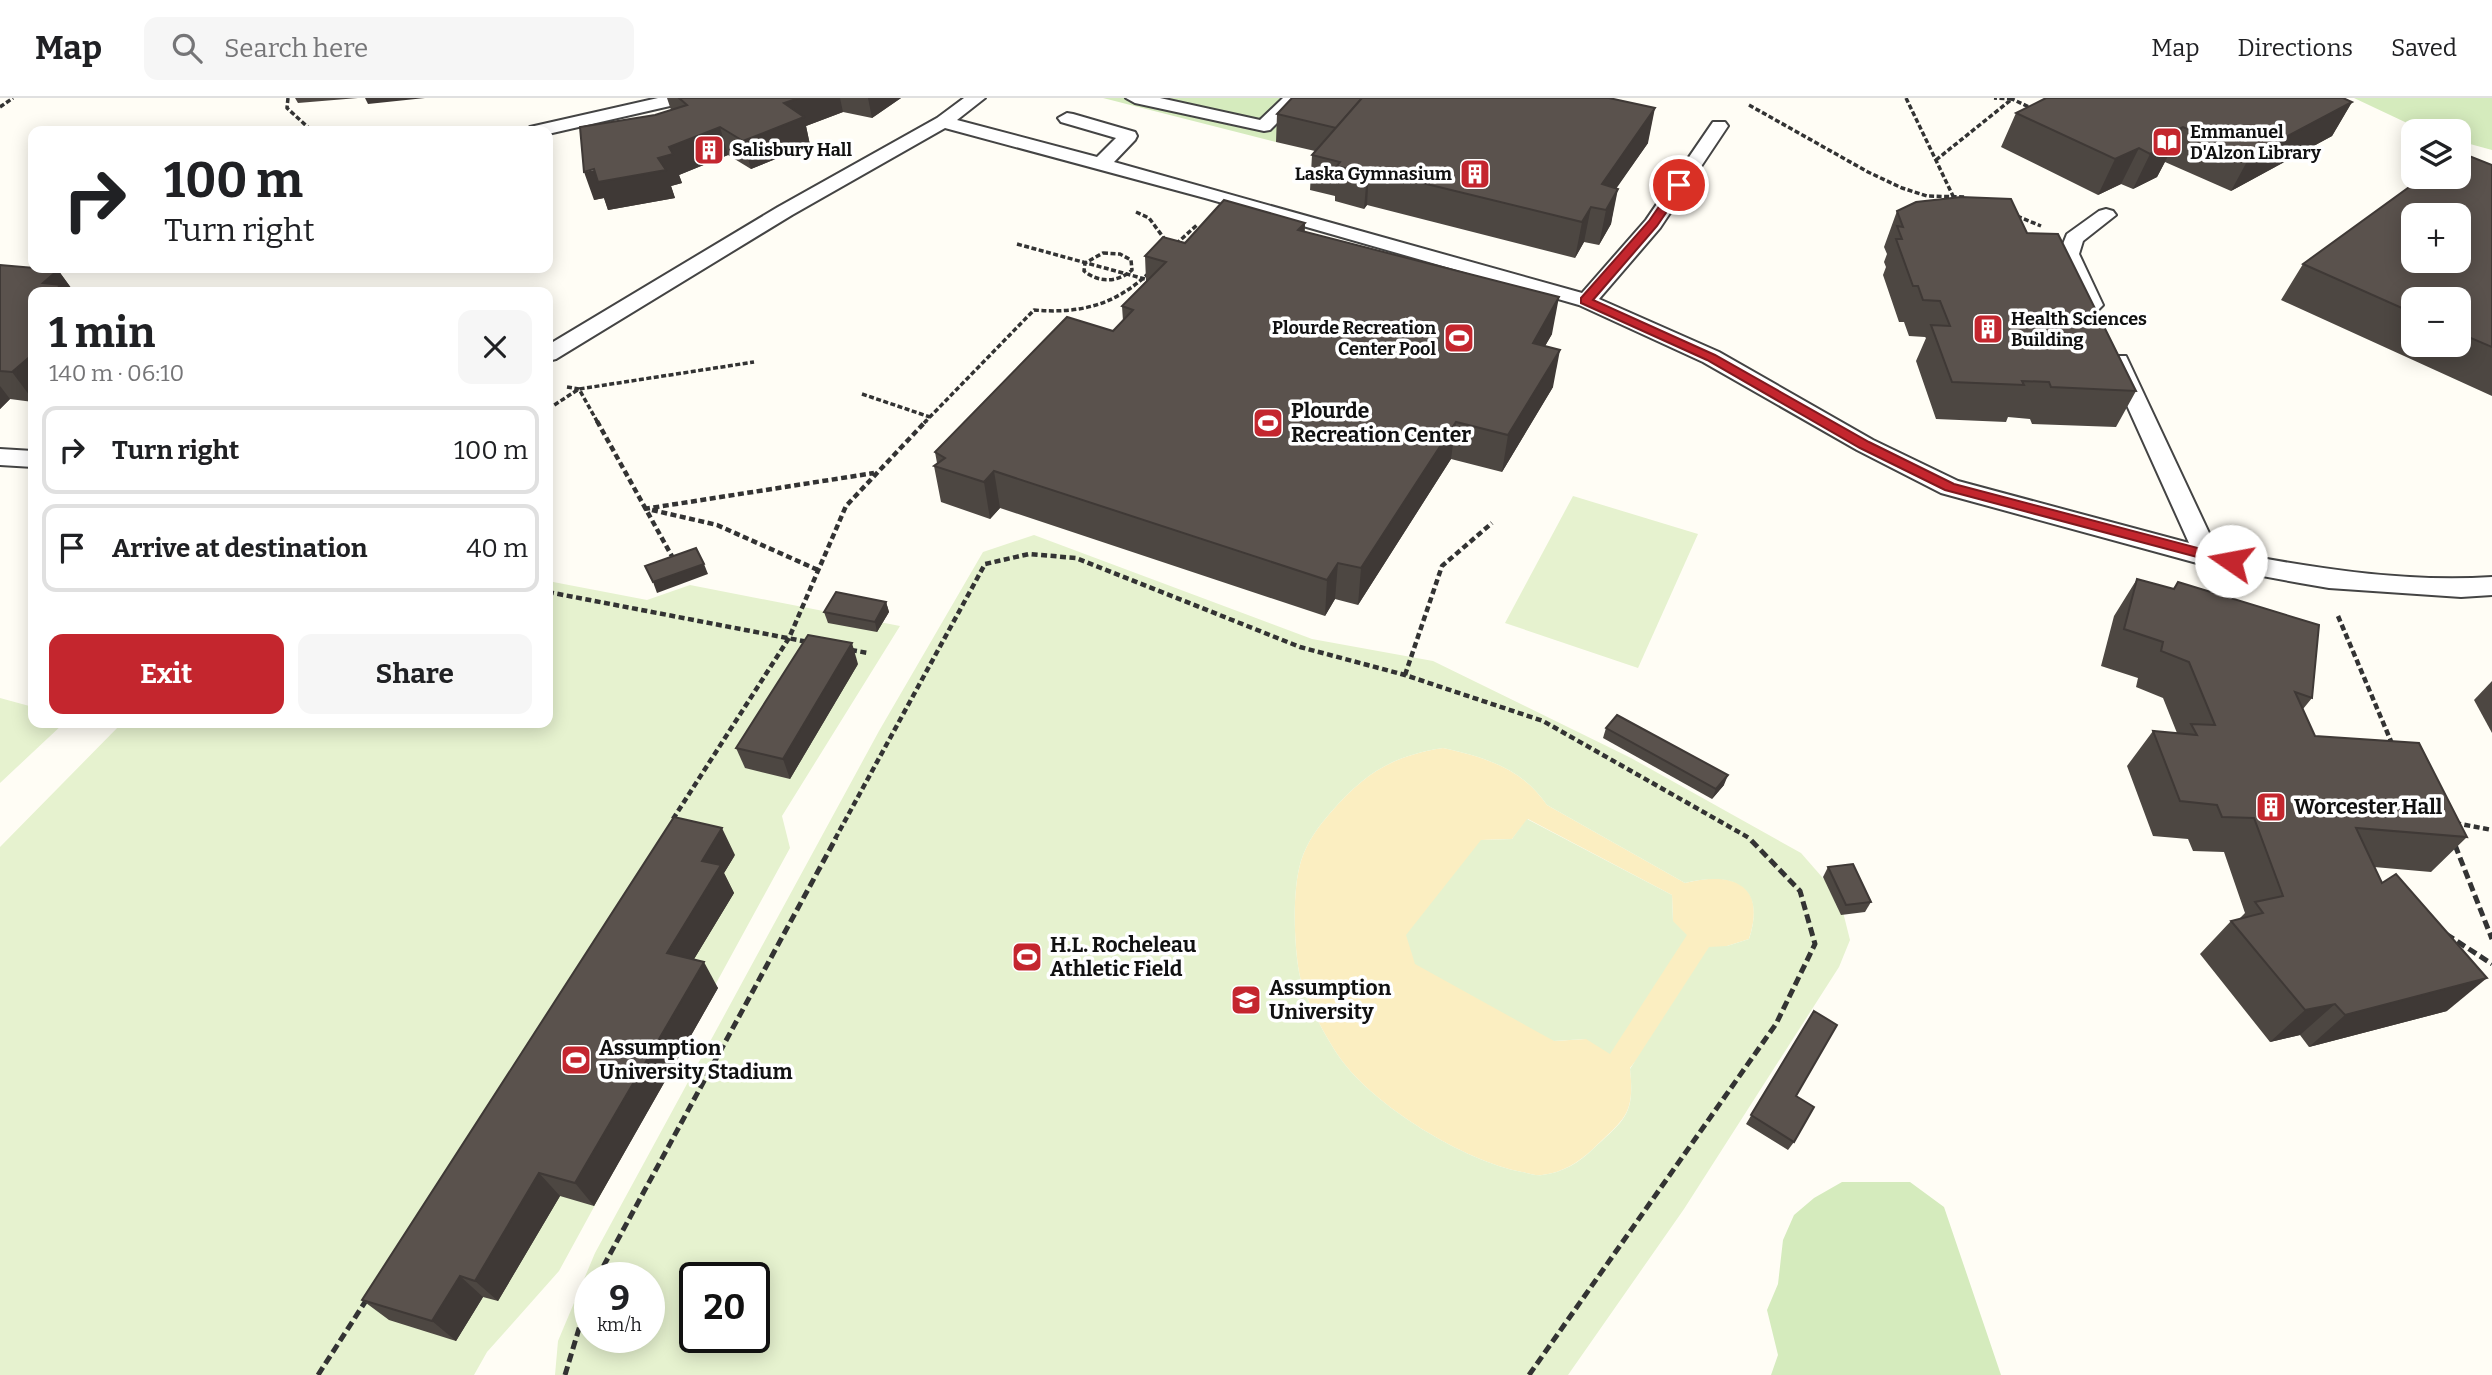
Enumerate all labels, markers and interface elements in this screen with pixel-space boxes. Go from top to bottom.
search box [144,17,634,80]
text: Map [35,28,102,68]
icon: search [168,29,206,67]
text: Search here [224,33,368,64]
text: Map [2151,34,2200,62]
text: Directions [2238,34,2353,62]
text: Saved [2391,34,2457,62]
map controls [2401,119,2471,357]
button: layers [2401,119,2471,189]
place label: Emmanuel D'Alzon Library [2190,121,2322,164]
library icon: Emmanuel D'Alzon Library [2150,125,2184,159]
building icon: Salisbury Hall [692,133,726,167]
place label: Salisbury Hall [732,139,852,161]
text: 100 m [164,151,303,210]
icon: right [49,154,140,245]
pin [1649,155,1709,215]
building icon: Laska Gymnasium [1458,157,1492,191]
place label: Laska Gymnasium [1295,163,1452,185]
icon: arrive [1660,166,1698,204]
button: + [2401,203,2471,273]
text: Turn right [164,211,315,249]
button: − [2401,287,2471,357]
text: 1 min [49,308,155,358]
place label: Health Sciences Building [2011,308,2147,351]
button: close [458,310,532,384]
building icon: Health Sciences Building [1971,312,2005,346]
place label: Plourde Recreation Center Pool [1272,317,1436,360]
sports icon: Plourde Recreation Center Pool [1442,321,1476,355]
text: 140 m · 06:10 [49,359,184,387]
place label: Plourde Recreation Center [1291,398,1471,448]
sports icon: Plourde Recreation Center [1251,406,1285,440]
icon: right [53,431,91,469]
text: Turn right [112,435,239,466]
text: 100 m [454,435,528,466]
position arrow [2194,524,2268,598]
icon: arrive [53,529,91,567]
text: Arrive at destination [112,533,367,564]
text: 40 m [466,533,528,564]
button: Exit [49,634,284,714]
button: Share [298,634,532,714]
building icon: Worcester Hall [2254,790,2288,824]
place label: Worcester Hall [2294,794,2443,820]
place label: H.L. Rocheleau Athletic Field [1050,932,1196,982]
sports icon: H.L. Rocheleau Athletic Field [1010,940,1044,974]
place label: Assumption University [1269,975,1392,1025]
school or university icon: Assumption University [1229,983,1263,1017]
place label: Assumption University Stadium [599,1035,792,1085]
sports icon: Assumption University Stadium [559,1043,593,1077]
speed limit sign: 20 [679,1262,770,1353]
text: 9 [609,1277,630,1319]
text: km/h [597,1314,642,1336]

